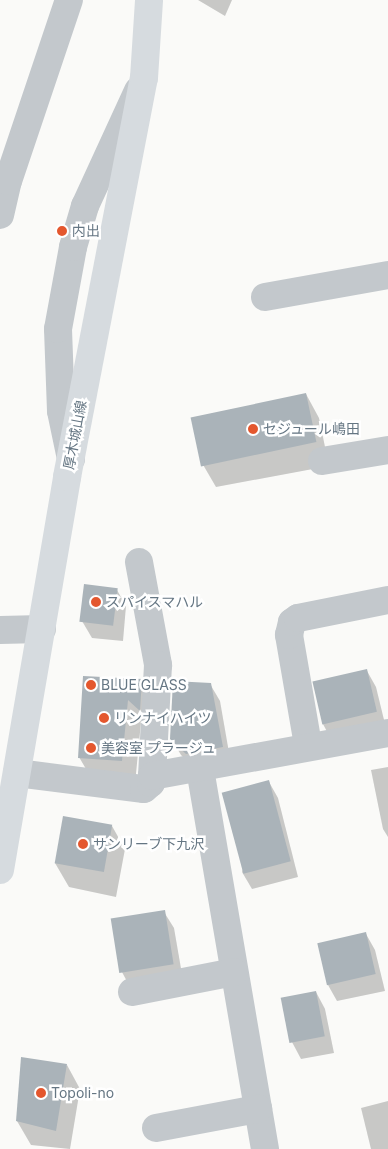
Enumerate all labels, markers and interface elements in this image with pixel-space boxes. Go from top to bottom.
place label: 内出 [72,223,100,239]
marker: 内出 [56,225,68,237]
street label: 厚木城山線 [60,399,90,471]
place label: セジュール嶋田 [263,421,361,437]
marker: セジュール嶋田 [247,423,259,435]
place label: スパイスマハル [106,594,204,610]
marker: スパイスマハル [90,596,102,608]
place label: BLUE GLASS [101,677,187,693]
marker: BLUE GLASS [85,679,97,691]
place label: リンナイハイツ [114,710,212,726]
marker: リンナイハイツ [98,712,110,724]
place label: 美容室 プラージュ [101,740,217,756]
marker: 美容室 プラージュ [85,742,97,754]
place label: サンリーブ下九沢 [93,836,205,852]
marker: サンリーブ下九沢 [77,838,89,850]
place label: Topoli-no [51,1085,114,1101]
marker: Topoli-no [35,1087,47,1099]

